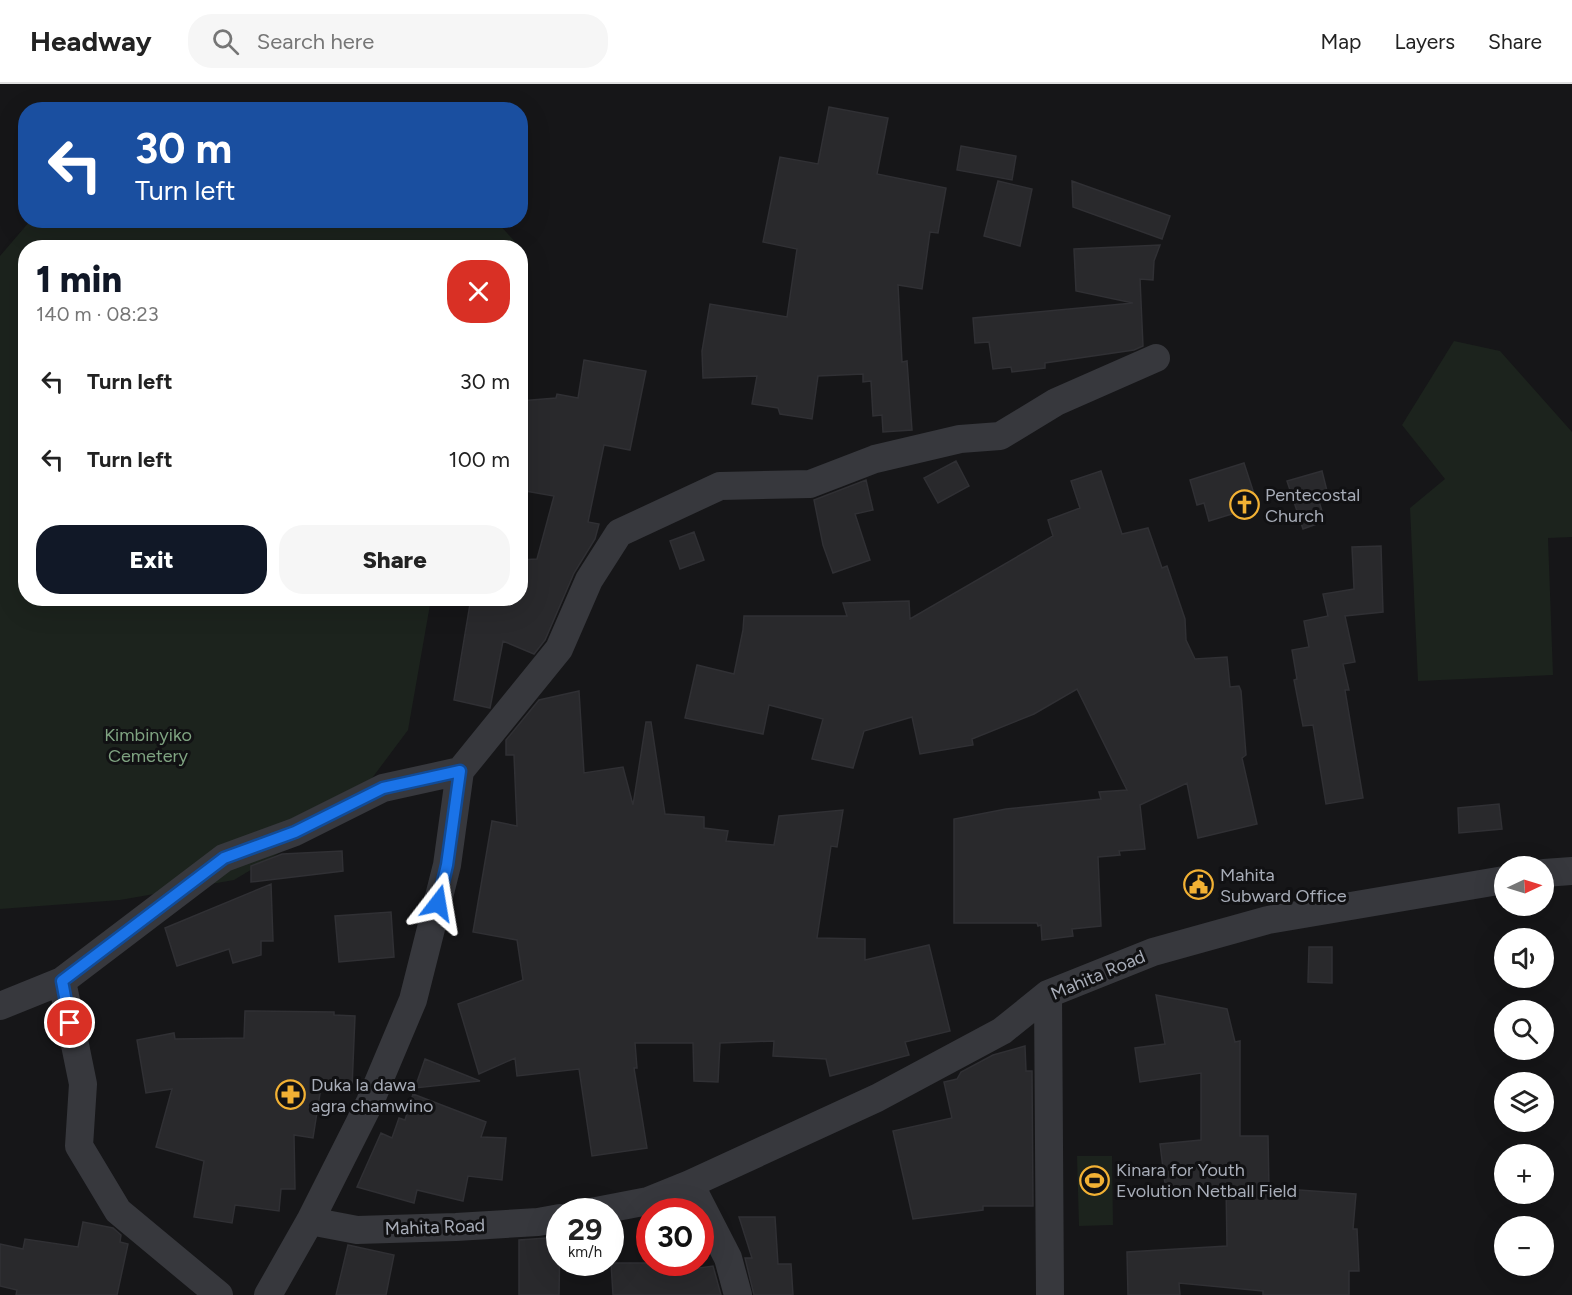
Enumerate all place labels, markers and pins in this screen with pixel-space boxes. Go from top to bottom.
place label: Pentecostal Church [1265,484,1360,527]
church icon: Pentecostal Church [1228,489,1260,521]
place label: Mahita Subward Office [1220,864,1347,907]
public building icon: Mahita Subward Office [1183,869,1215,901]
pin [44,997,95,1048]
place label: Duka la dawa agra chamwino [311,1074,433,1117]
pharmacy icon: Duka la dawa agra chamwino [274,1079,306,1111]
place label: Kinara for Youth Evolution Netball Field [1116,1159,1297,1202]
sports icon: Kinara for Youth Evolution Netball Field [1079,1164,1111,1196]

